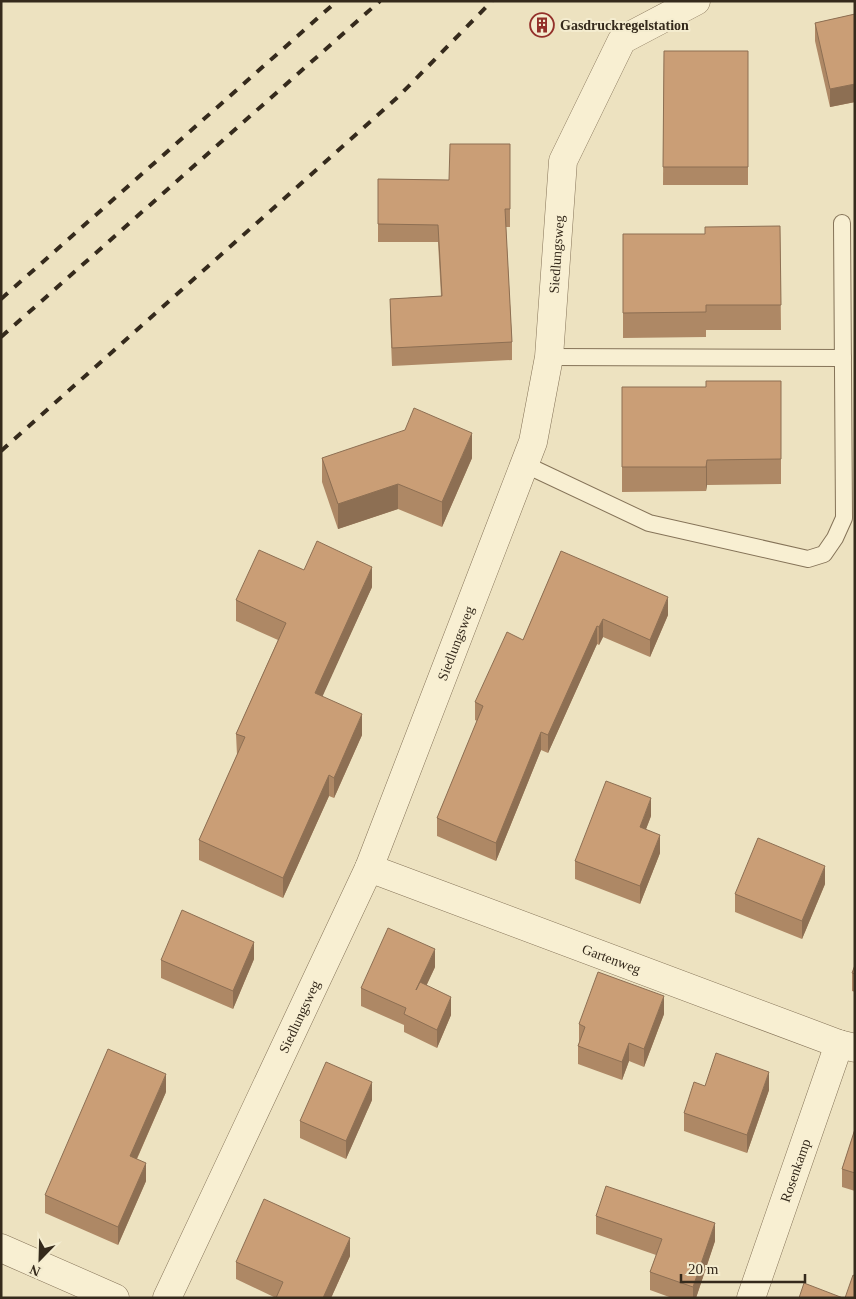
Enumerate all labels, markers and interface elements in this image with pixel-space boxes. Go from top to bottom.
building icon: Gasdruckregelstation [529,12,555,38]
place label: Gasdruckregelstation [560,18,689,33]
street label: Siedlungsweg [546,215,567,294]
street label: Siedlungsweg [434,604,477,683]
street label: Gartenweg [580,941,643,977]
street label: Siedlungsweg [276,978,323,1055]
street label: Rosenkamp [777,1137,813,1204]
north arrow [15,1234,65,1284]
scale bar [681,1252,805,1284]
text: 20 m [688,1261,719,1277]
text: N [28,1262,43,1279]

